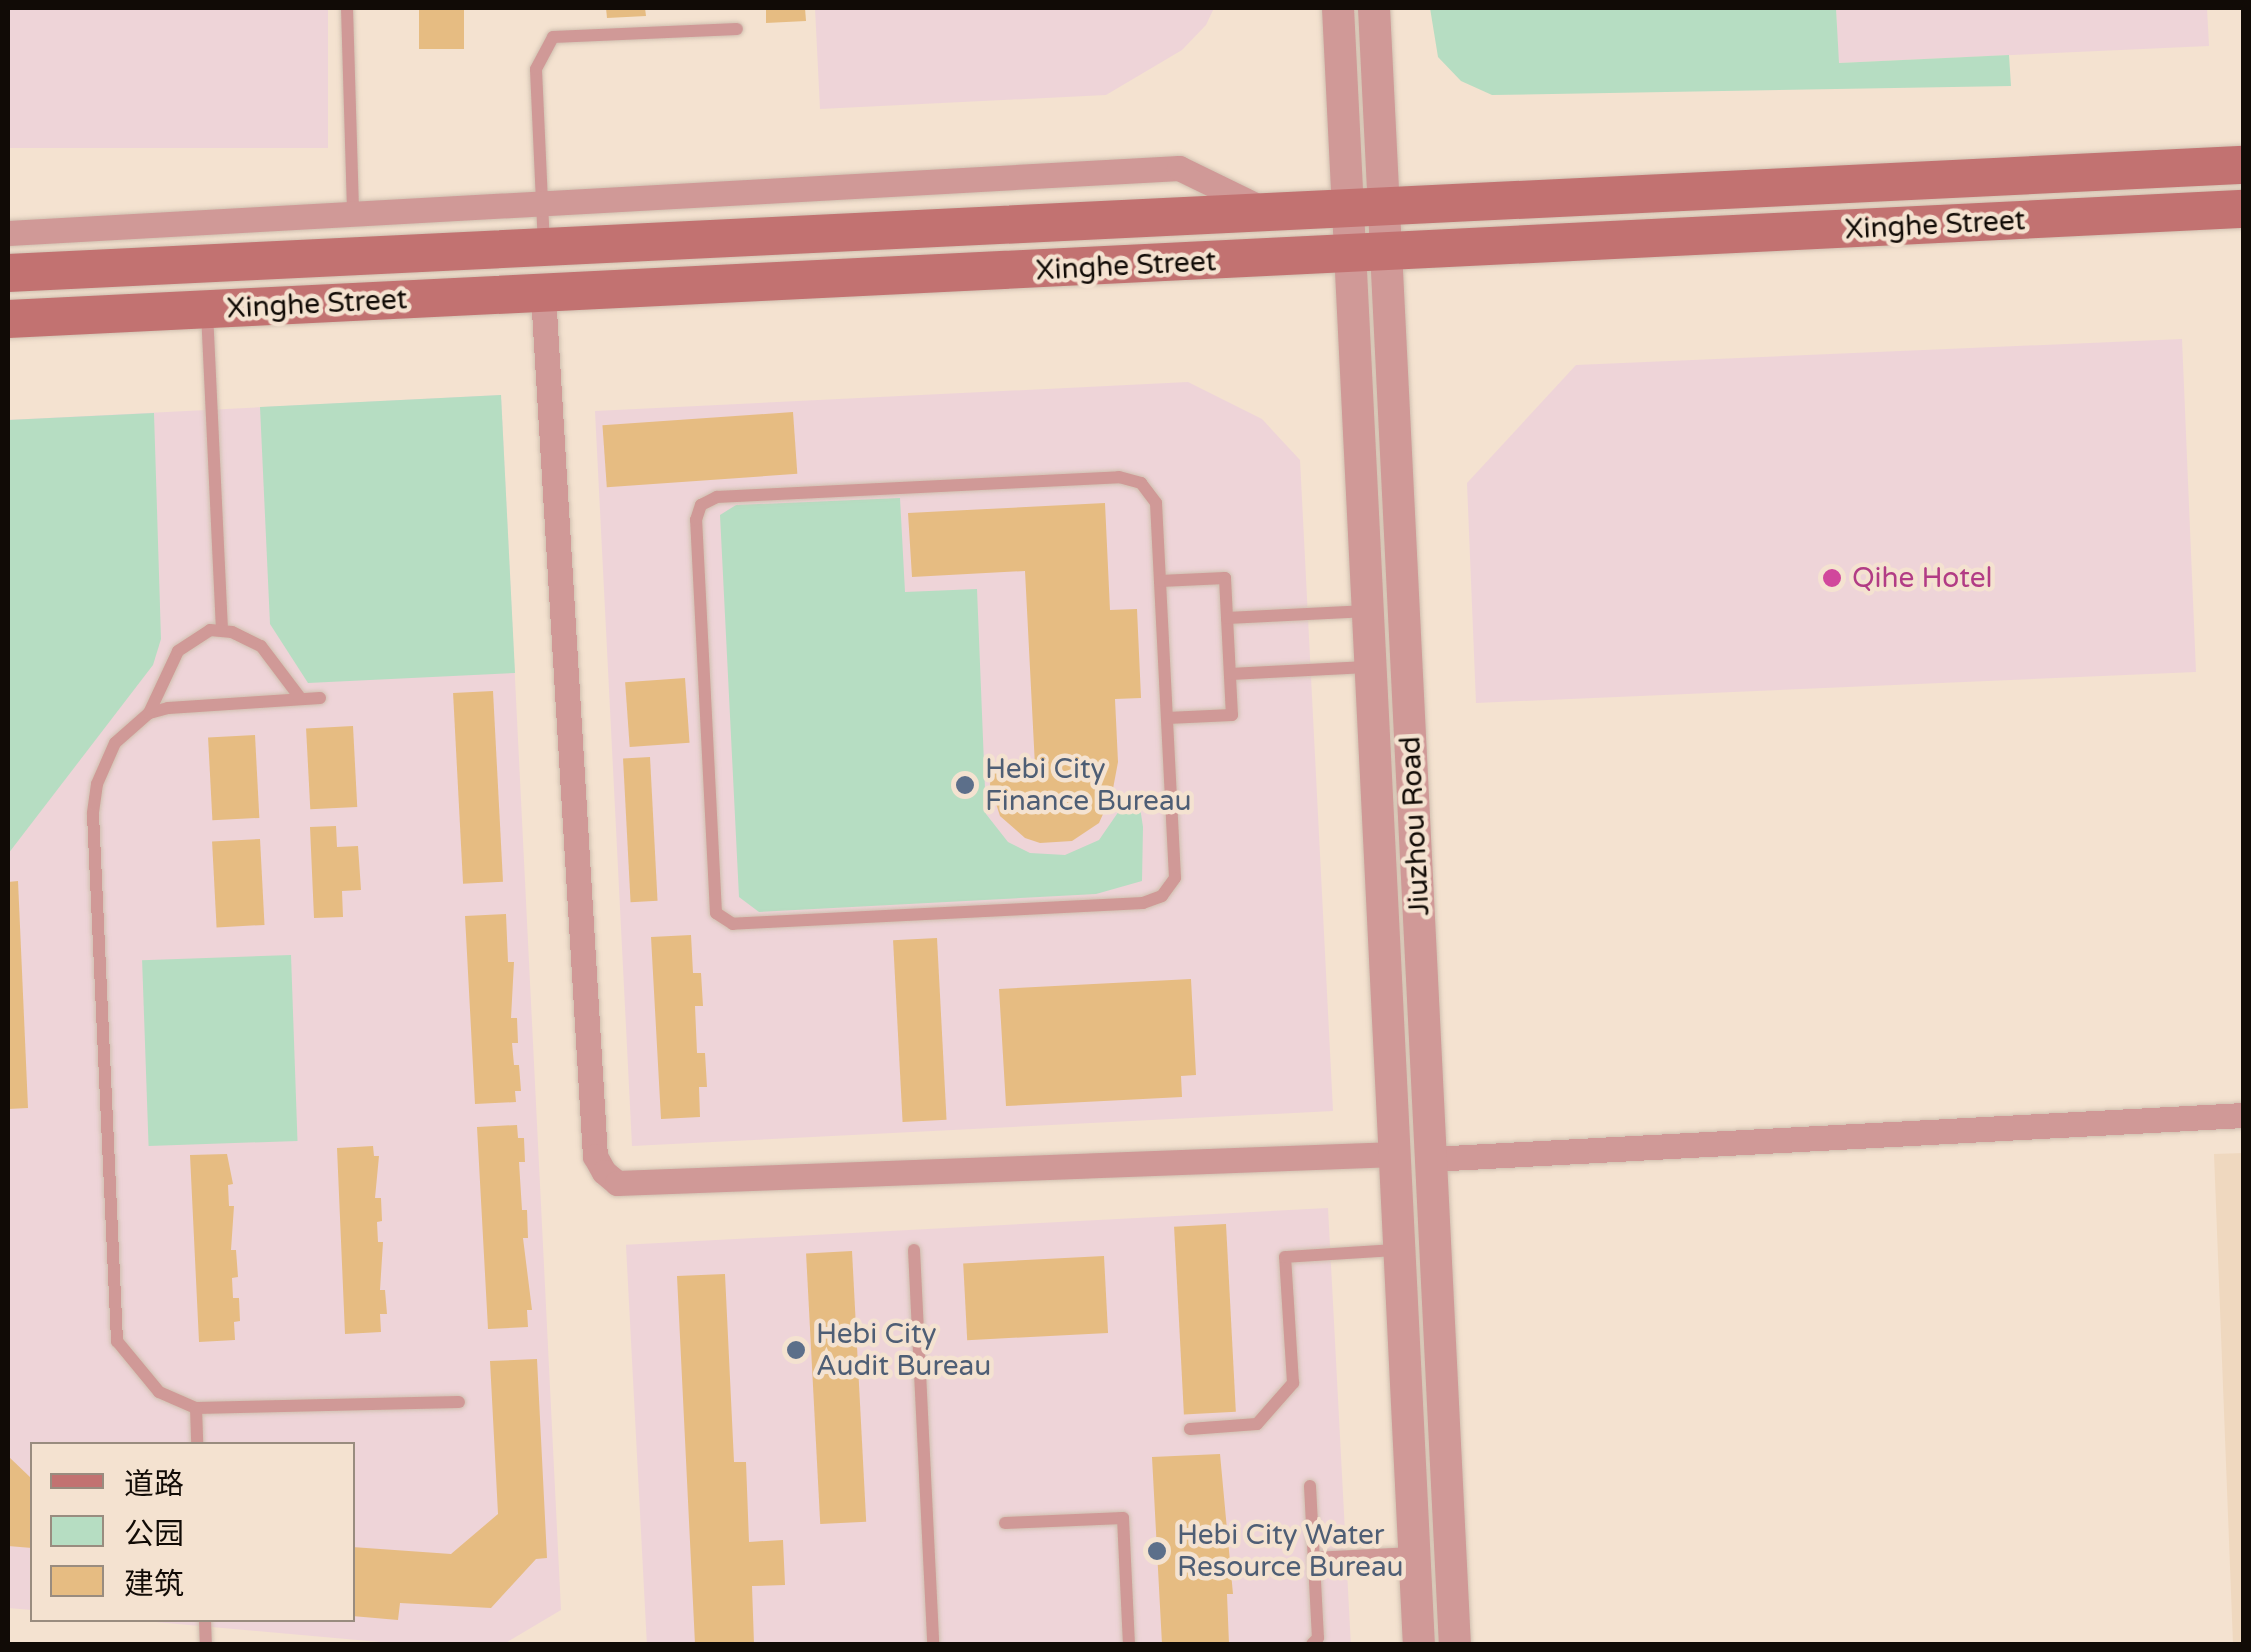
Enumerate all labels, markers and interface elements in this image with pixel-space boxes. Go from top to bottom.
street label: Xinghe Street [1844,203,2026,247]
street label: Xinghe Street [1035,244,1217,288]
street label: Xinghe Street [226,282,408,326]
place label: Qihe Hotel [1852,561,1993,595]
marker: Qihe Hotel [1821,567,1843,589]
street label: Jiuzhou Road [1394,735,1436,917]
place label: Hebi City Finance Bureau [985,752,1192,818]
marker: Hebi City Finance Bureau [954,774,976,796]
place label: Hebi City Audit Bureau [816,1317,991,1383]
marker: Hebi City Audit Bureau [785,1339,807,1361]
legend [30,1442,355,1622]
text: 道路 [124,1466,184,1503]
text: 公园 [124,1516,184,1553]
place label: Hebi City Water Resource Bureau [1177,1518,1404,1584]
marker: Hebi City Water Resource Bureau [1146,1540,1168,1562]
text: 建筑 [124,1566,184,1603]

